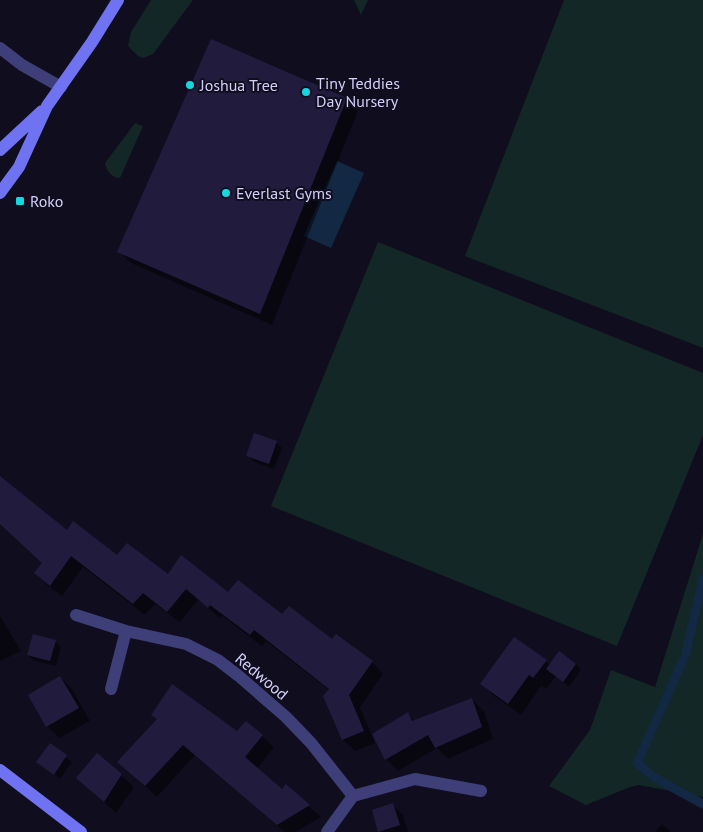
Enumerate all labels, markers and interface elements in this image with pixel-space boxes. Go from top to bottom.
place label: Tiny Teddies Day Nursery [316,73,400,111]
place label: Joshua Tree [199,75,278,95]
marker: Joshua Tree [184,79,196,91]
marker: Tiny Teddies Day Nursery [300,86,312,98]
place label: Everlast Gyms [236,183,332,203]
marker: Everlast Gyms [220,187,232,199]
place label: Roko [30,191,63,211]
marker: Roko [14,195,26,207]
street label: Redwood [232,648,292,704]

